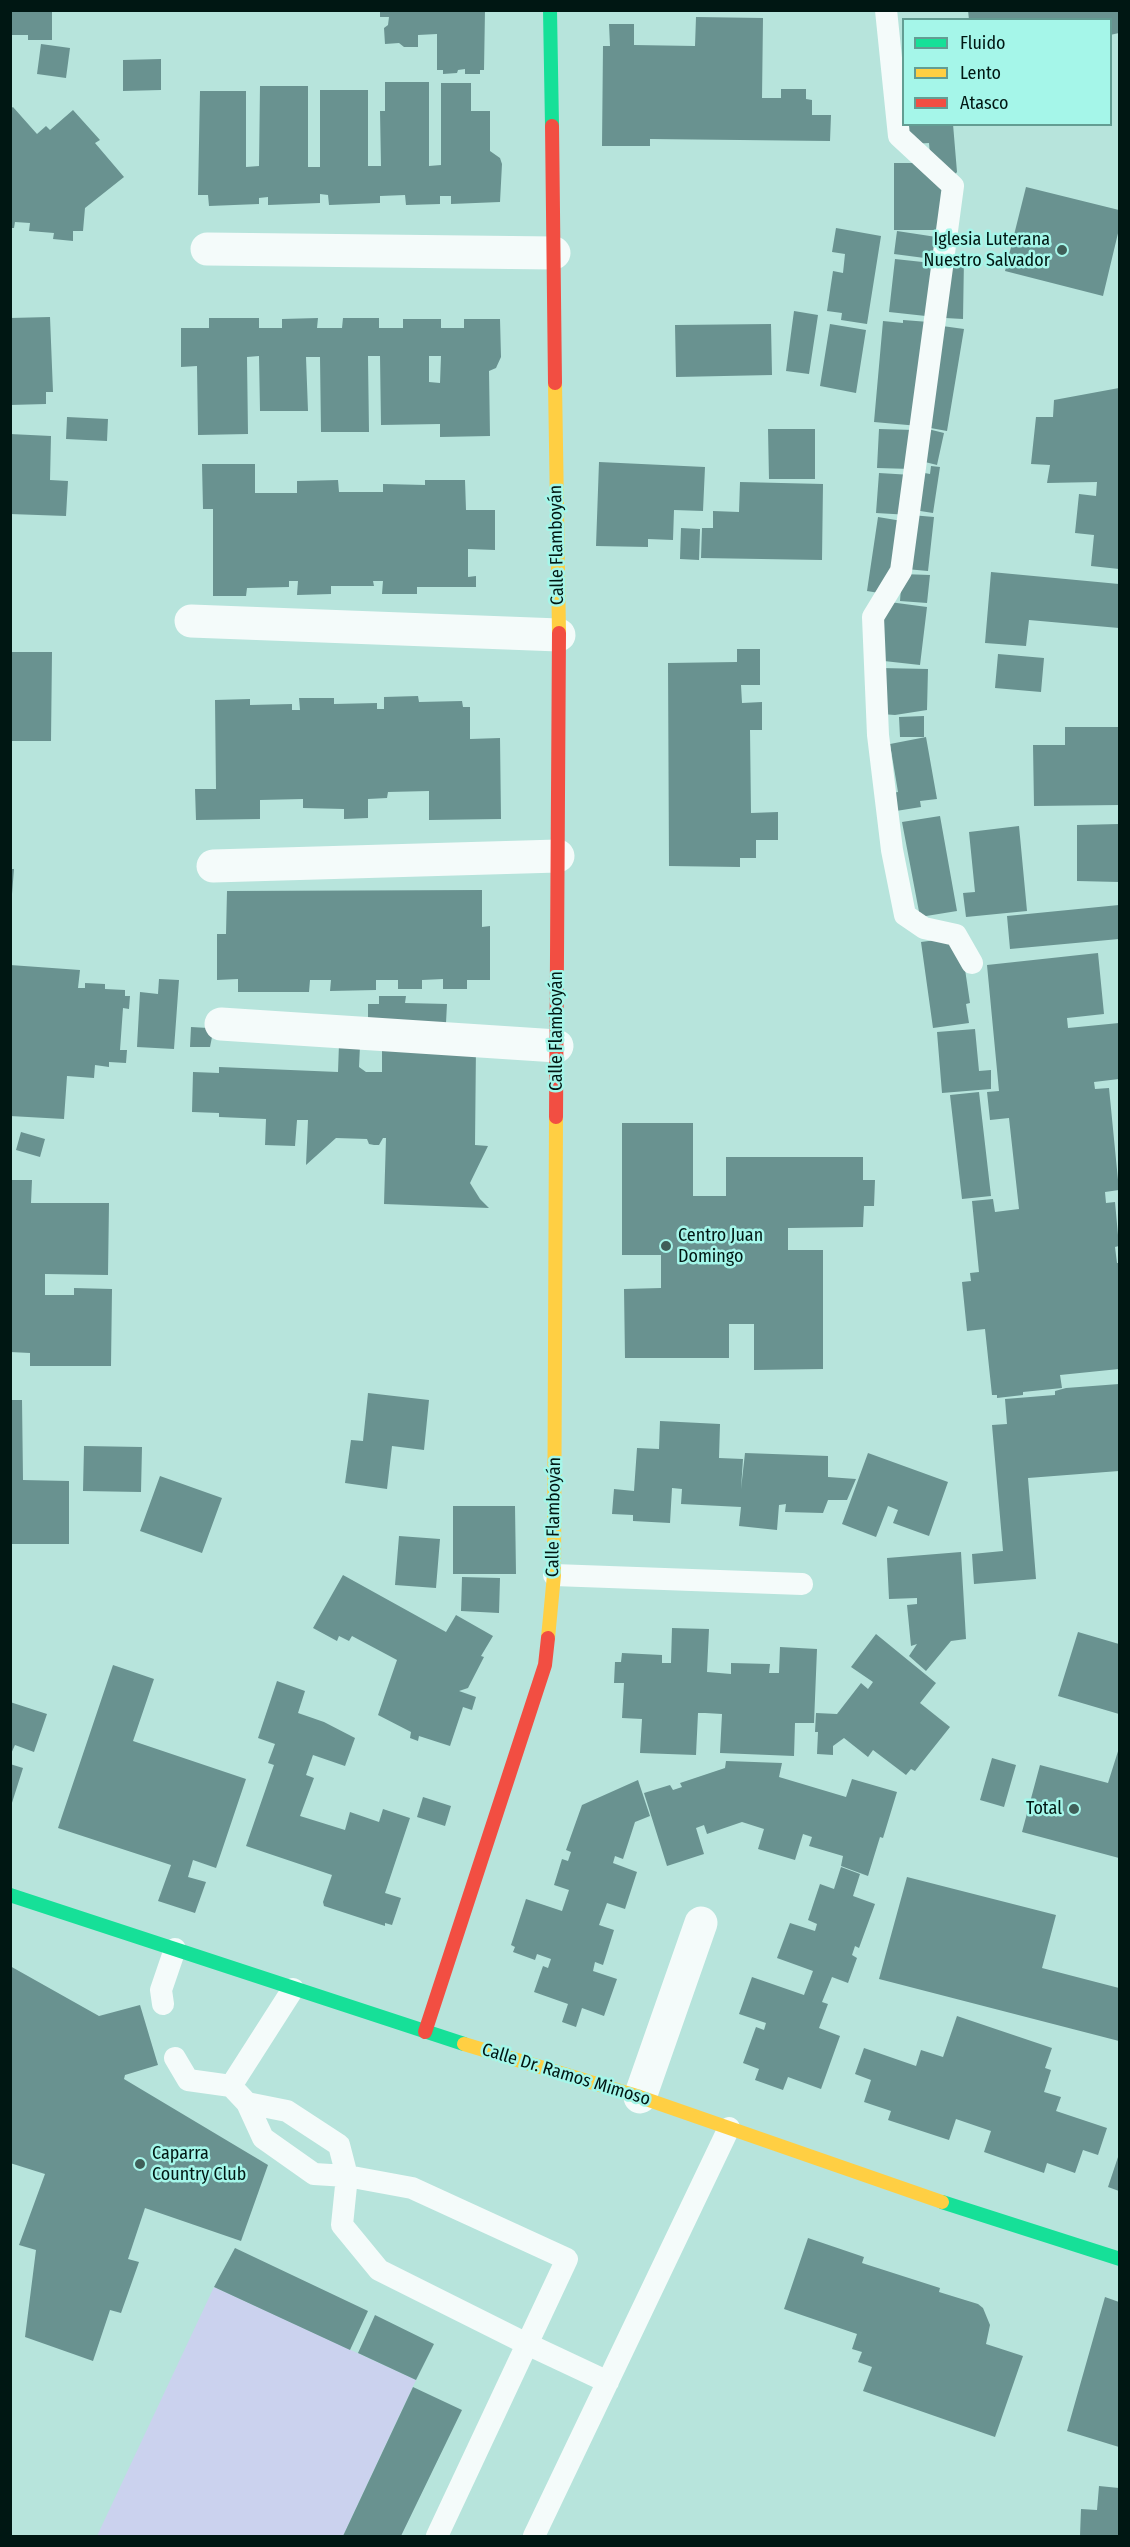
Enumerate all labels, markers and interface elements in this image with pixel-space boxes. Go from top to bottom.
legend [902,18,1112,126]
text: Fluido [960,32,1006,54]
text: Lento [960,62,1001,84]
text: Atasco [960,92,1008,114]
place label: Iglesia Luterana Nuestro Salvador [924,229,1050,272]
marker: Iglesia Luterana Nuestro Salvador [1055,243,1069,257]
street label: Calle Flamboyán [545,485,569,605]
street label: Calle Flamboyán [546,971,568,1091]
place label: Centro Juan Domingo [678,1225,763,1268]
marker: Centro Juan Domingo [659,1239,673,1253]
street label: Calle Flamboyán [542,1457,566,1577]
place label: Total [1026,1798,1062,1820]
marker: Total [1067,1802,1081,1816]
street label: Calle Dr. Ramos Mimoso [479,2039,653,2111]
place label: Caparra Country Club [152,2143,246,2186]
marker: Caparra Country Club [133,2157,147,2171]

